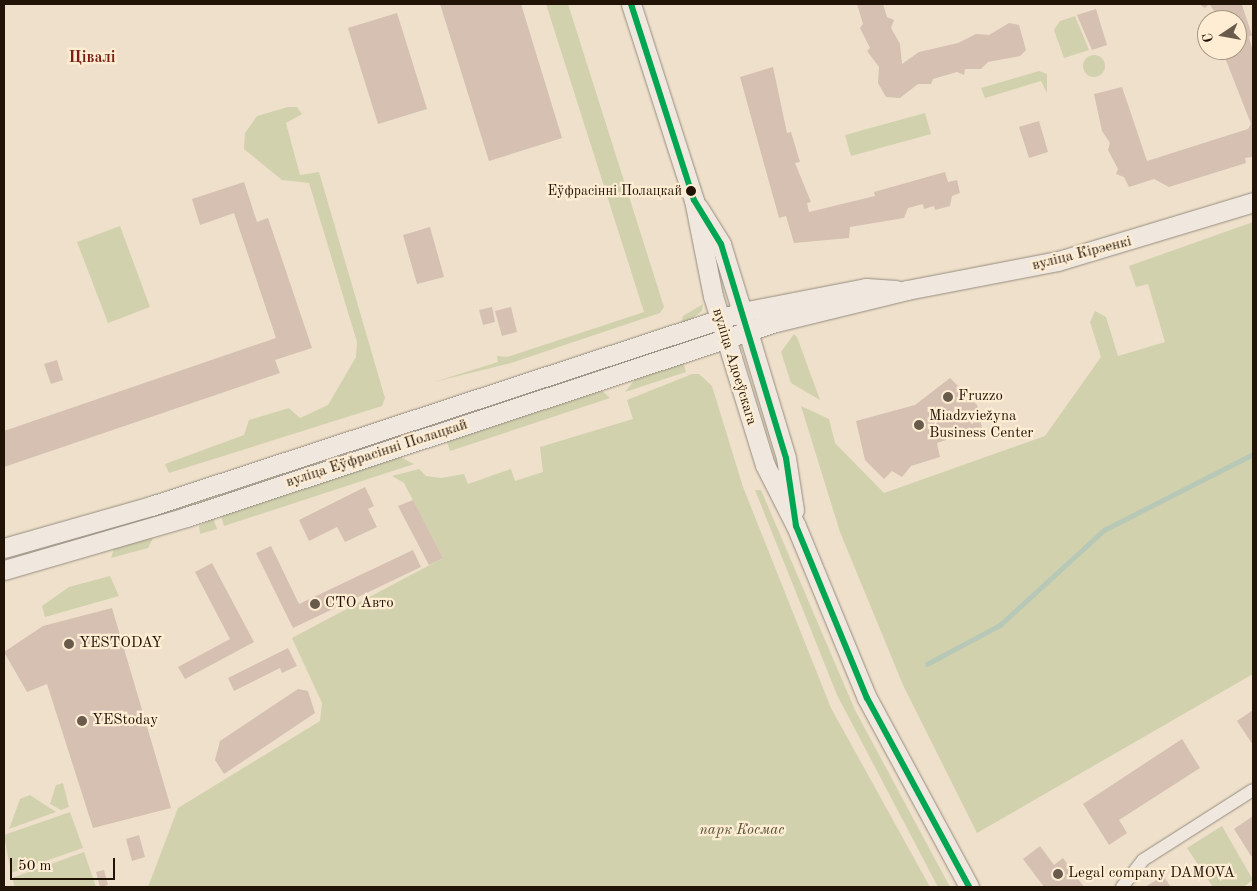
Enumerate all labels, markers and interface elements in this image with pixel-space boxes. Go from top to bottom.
north arrow [1197,10,1247,60]
text: С [1200,32,1216,44]
district label: Цівалі [68,48,116,68]
place label: Еўфрасінні Полацкай [547,183,682,199]
marker: Еўфрасінні Полацкай [686,186,696,196]
street label: вуліца Кірэенкі [1030,233,1134,275]
street label: вуліца Адоеўскага [708,306,760,428]
place label: Fruzzo [958,388,1003,406]
marker: Fruzzo [942,391,954,403]
place label: Miadzviežyna Business Center [929,407,1033,442]
street label: вуліца Еўфрасінні Полацкай [284,416,470,492]
marker: Miadzviežyna Business Center [913,419,925,431]
place label: СТО Авто [325,595,394,613]
marker: СТО Авто [309,598,321,610]
place label: YESTODAY [79,635,162,653]
marker: YESTODAY [63,638,75,650]
place label: YEStoday [92,712,158,730]
marker: YEStoday [76,715,88,727]
park label: парк Космас [699,822,785,840]
scale bar [12,848,118,880]
text: 50 m [18,859,52,874]
place label: Legal company DAMOVA [1068,865,1235,883]
marker: Legal company DAMOVA [1052,868,1064,880]

